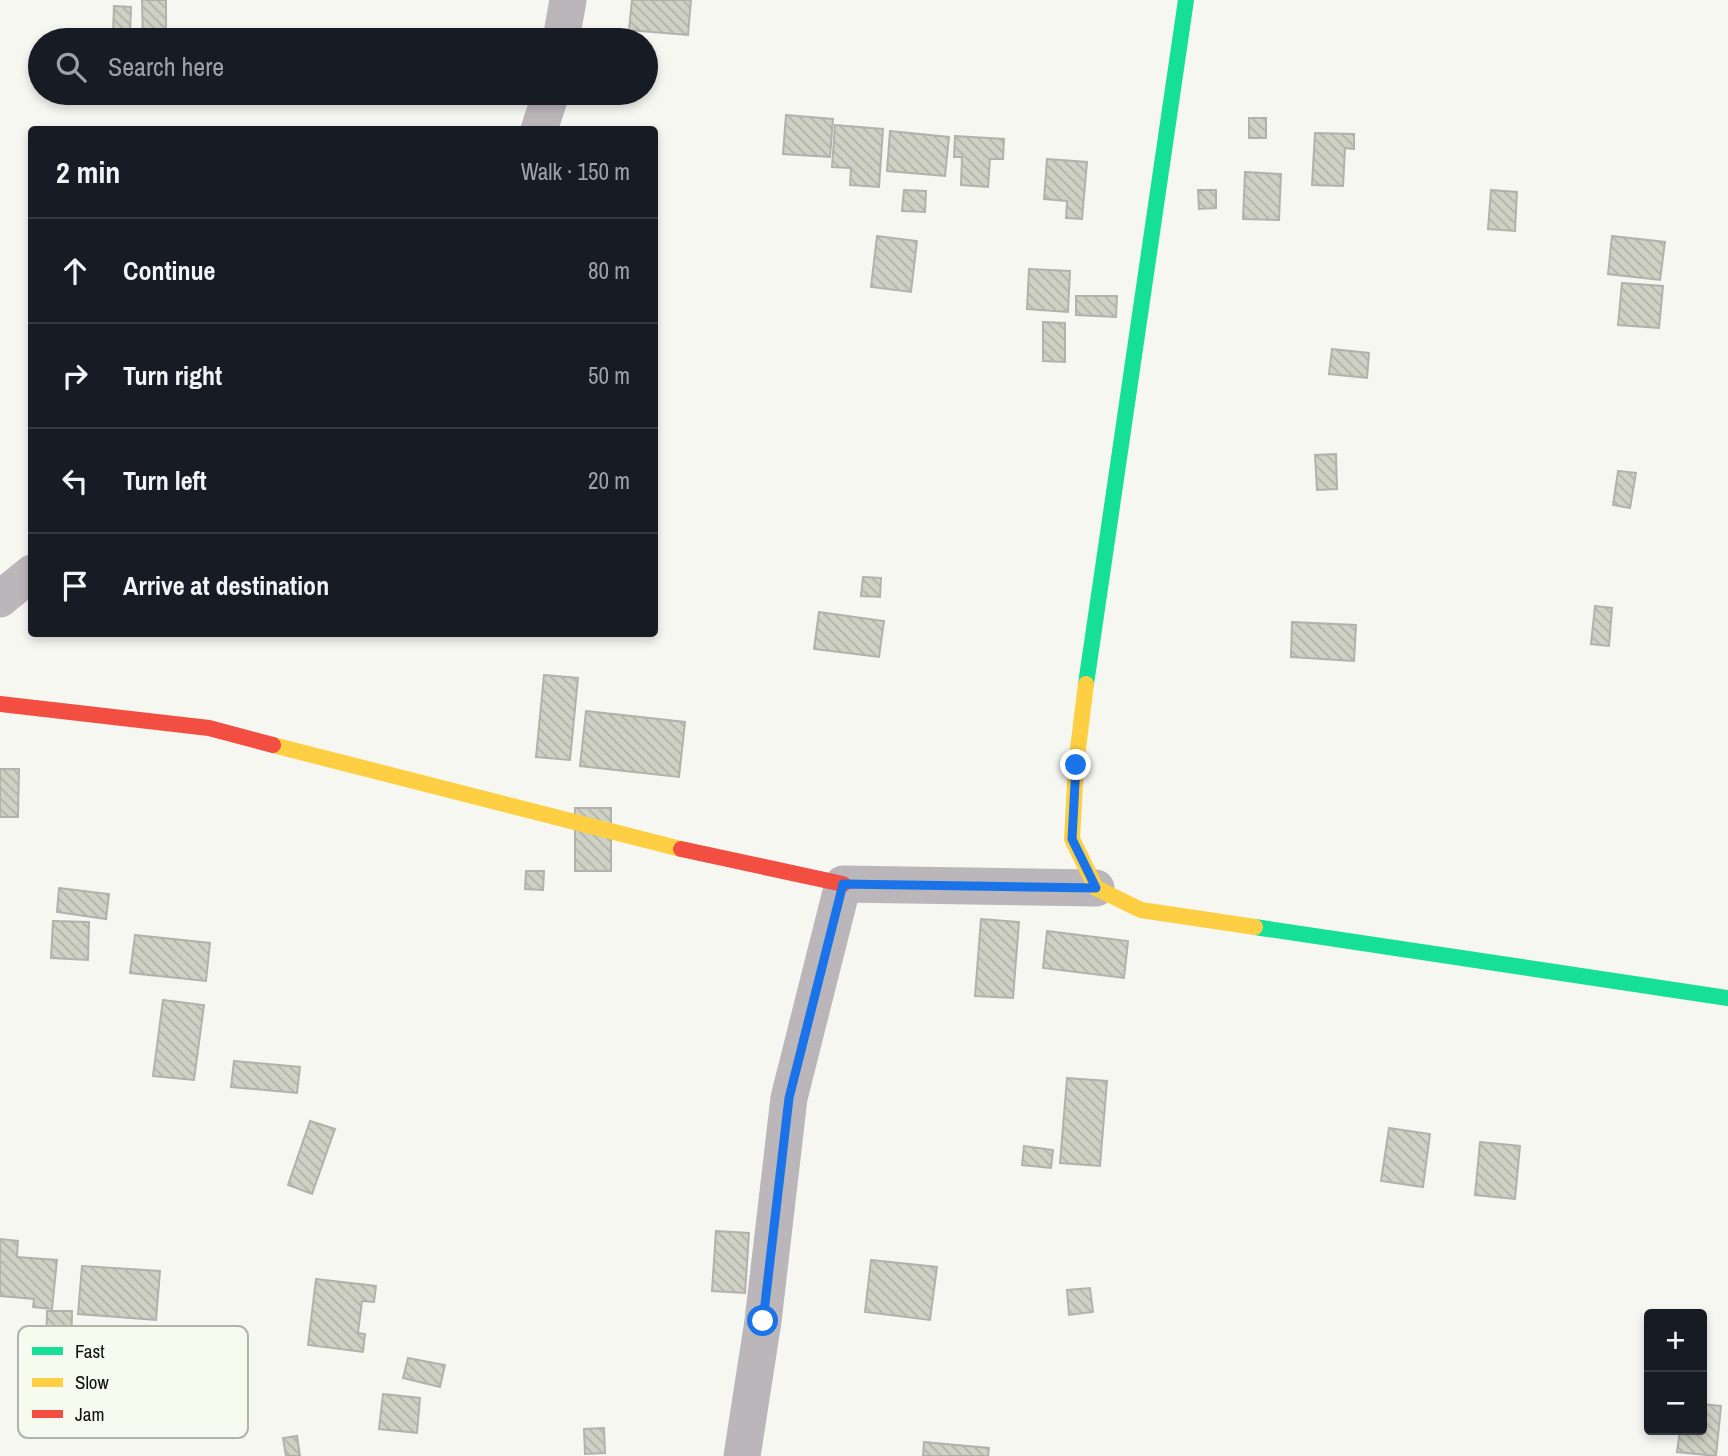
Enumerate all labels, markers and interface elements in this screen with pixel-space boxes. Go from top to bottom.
search box [28,28,658,105]
icon: search [52,48,90,86]
text: Search here [108,49,224,84]
text: 2 min [56,152,120,192]
text: Walk · 150 m [521,156,630,187]
icon: ahead [56,252,94,290]
text: Continue [123,253,215,288]
text: 80 m [588,255,630,286]
icon: right [56,357,94,395]
text: Turn right [123,358,222,393]
text: 50 m [588,360,630,391]
icon: left [56,462,94,500]
text: Turn left [123,463,207,498]
text: 20 m [588,465,630,496]
icon: arrive [56,567,94,605]
text: Arrive at destination [123,568,329,603]
route end [1060,749,1091,780]
route start [747,1305,778,1336]
map controls [1644,1309,1707,1435]
button: + [1644,1309,1707,1372]
legend [18,1326,248,1438]
text: Fast [75,1338,105,1364]
text: Slow [75,1369,110,1395]
button: − [1644,1372,1707,1435]
text: Jam [75,1401,104,1427]

